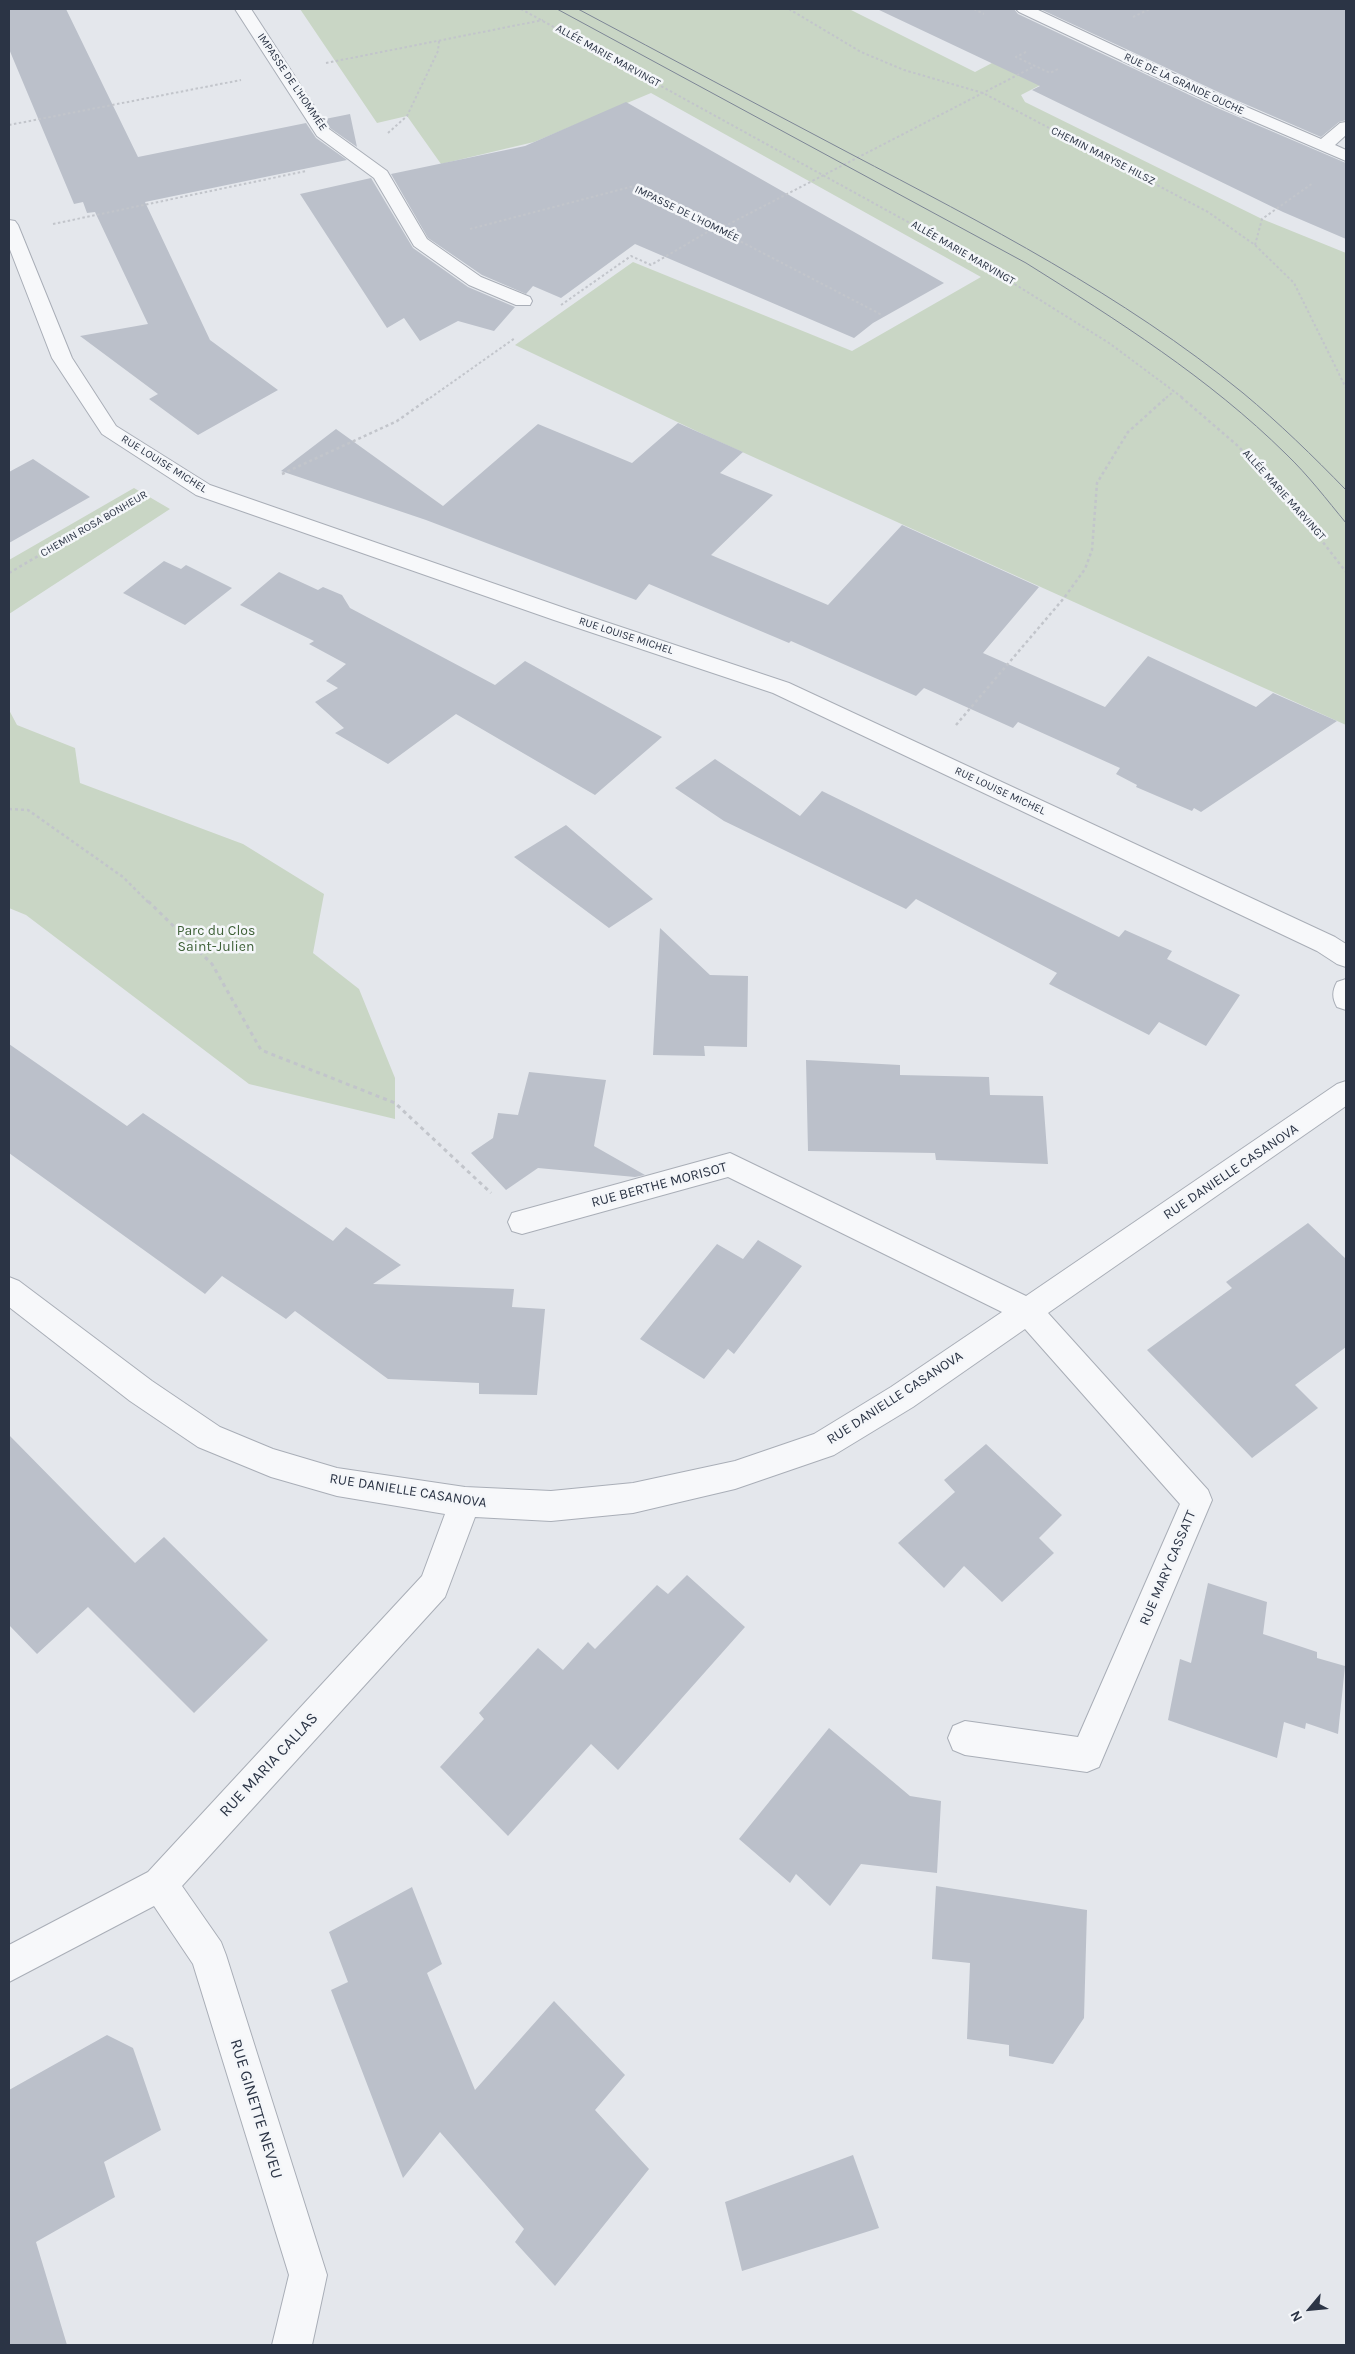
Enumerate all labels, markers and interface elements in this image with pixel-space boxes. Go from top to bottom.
street label: ALLÉE MARIE MARVINGT [553,22,663,90]
street label: IMPASSE DE L'HOMMÉE [254,31,330,133]
street label: RUE DE LA GRANDE OUCHE [1122,50,1246,118]
street label: CHEMIN MARYSE HILSZ [1049,124,1157,188]
street label: IMPASSE DE L'HOMMÉE [633,183,741,245]
street label: ALLÉE MARIE MARVINGT [909,218,1017,288]
street label: RUE LOUISE MICHEL [119,432,209,496]
street label: ALLÉE MARIE MARVINGT [1240,447,1328,543]
street label: CHEMIN ROSA BONHEUR [38,488,150,560]
street label: RUE LOUISE MICHEL [577,615,675,657]
street label: RUE LOUISE MICHEL [953,764,1047,818]
park label: Parc du Clos Saint-Julien [177,923,255,956]
street label: RUE DANIELLE CASANOVA [1160,1121,1302,1223]
street label: RUE BERTHE MORISOT [589,1159,729,1211]
street label: RUE DANIELLE CASANOVA [824,1348,966,1448]
street label: RUE DANIELLE CASANOVA [328,1470,488,1512]
street label: RUE MARY CASSATT [1136,1508,1200,1628]
street label: RUE MARIA CALLAS [216,1709,322,1821]
street label: RUE GINETTE NEVEU [226,2037,286,2181]
north arrow [1285,2284,1335,2334]
text: N [1286,2308,1306,2325]

